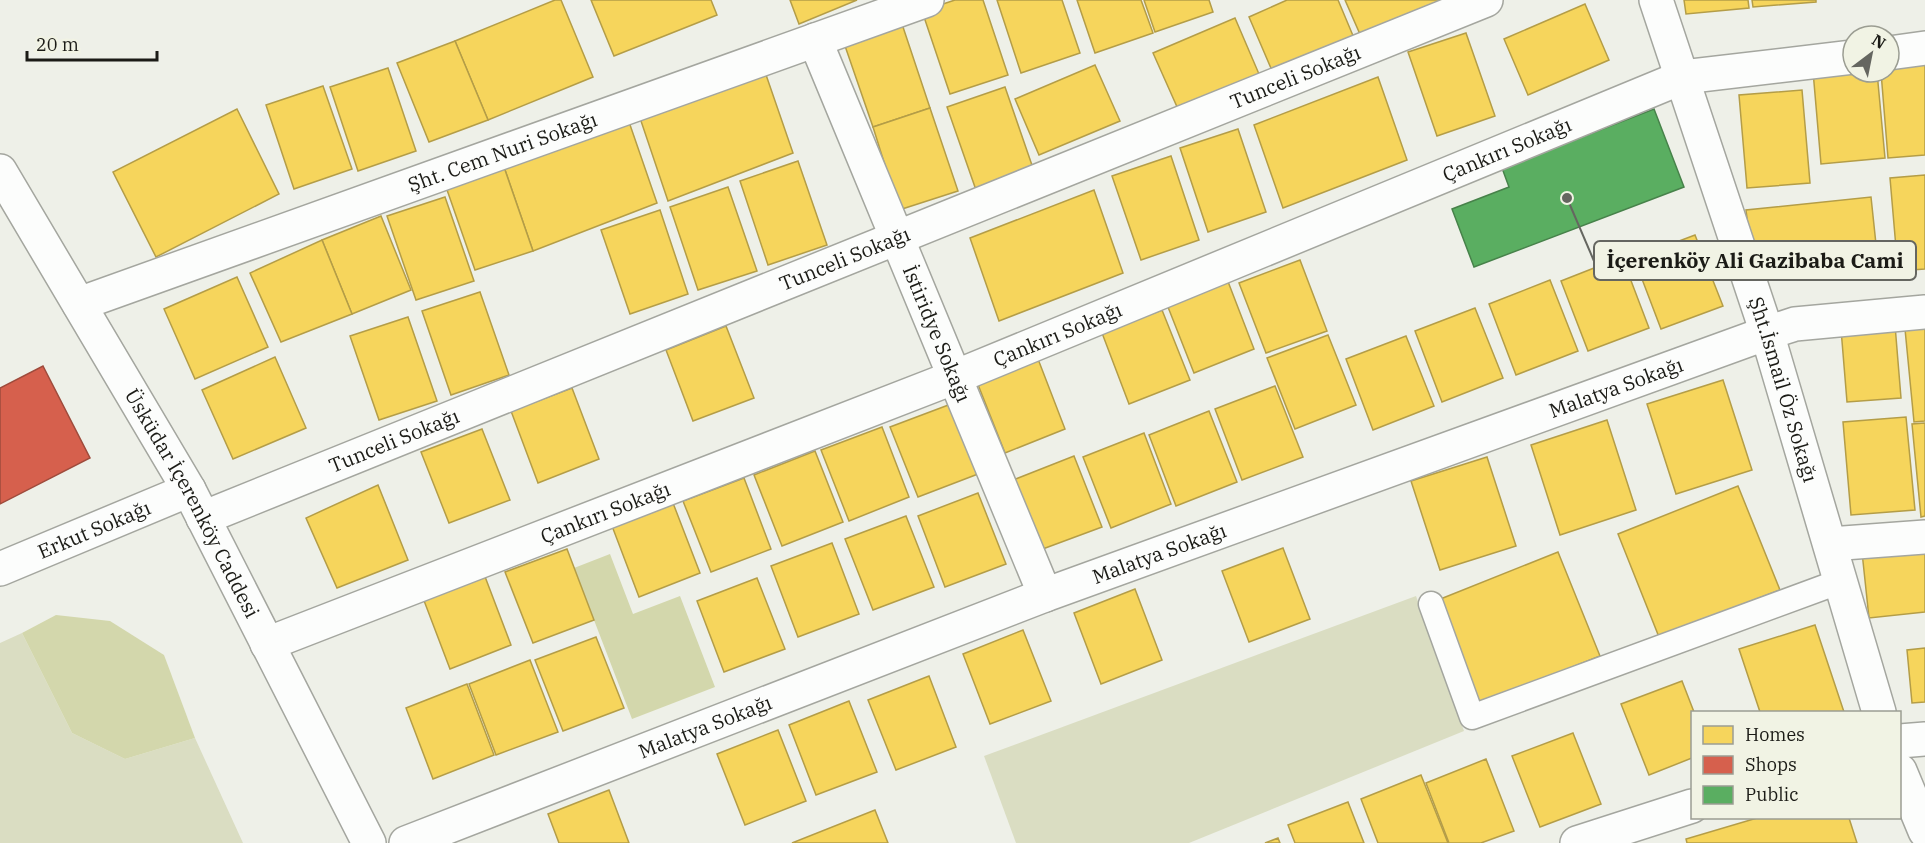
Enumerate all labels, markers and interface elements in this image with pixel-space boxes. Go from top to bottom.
scale bar [27,24,158,62]
north arrow [1841,24,1901,84]
text: N [1868,29,1890,53]
text: 20 m [36,33,79,56]
street label: Tunceli Sokağı [1226,38,1364,115]
street label: Şht. Cem Nuri Sokağı [404,105,601,198]
street label: Çankırı Sokağı [1438,110,1575,188]
street label: Tunceli Sokağı [775,220,914,297]
callout: İçerenköy Ali Gazibaba Cami [1594,241,1916,280]
text: İçerenköy Ali Gazibaba Cami [1606,246,1904,274]
street label: İstiridye Sokağı [897,261,978,406]
street label: Şht.İsmail Öz Sokağı [1743,293,1824,486]
street label: Çankırı Sokağı [989,296,1126,373]
street label: Malatya Sokağı [1545,351,1687,424]
street label: Üsküdar İçerenköy Caddesi [119,383,266,622]
street label: Tunceli Sokağı [325,402,463,479]
street label: Çankırı Sokağı [536,475,674,550]
street label: Erkut Sokağı [33,494,155,565]
street label: Malatya Sokağı [1088,516,1230,590]
street label: Malatya Sokağı [634,688,776,764]
legend [1691,711,1901,819]
text: Homes [1745,723,1805,746]
text: Shops [1745,753,1797,776]
text: Public [1745,783,1799,806]

